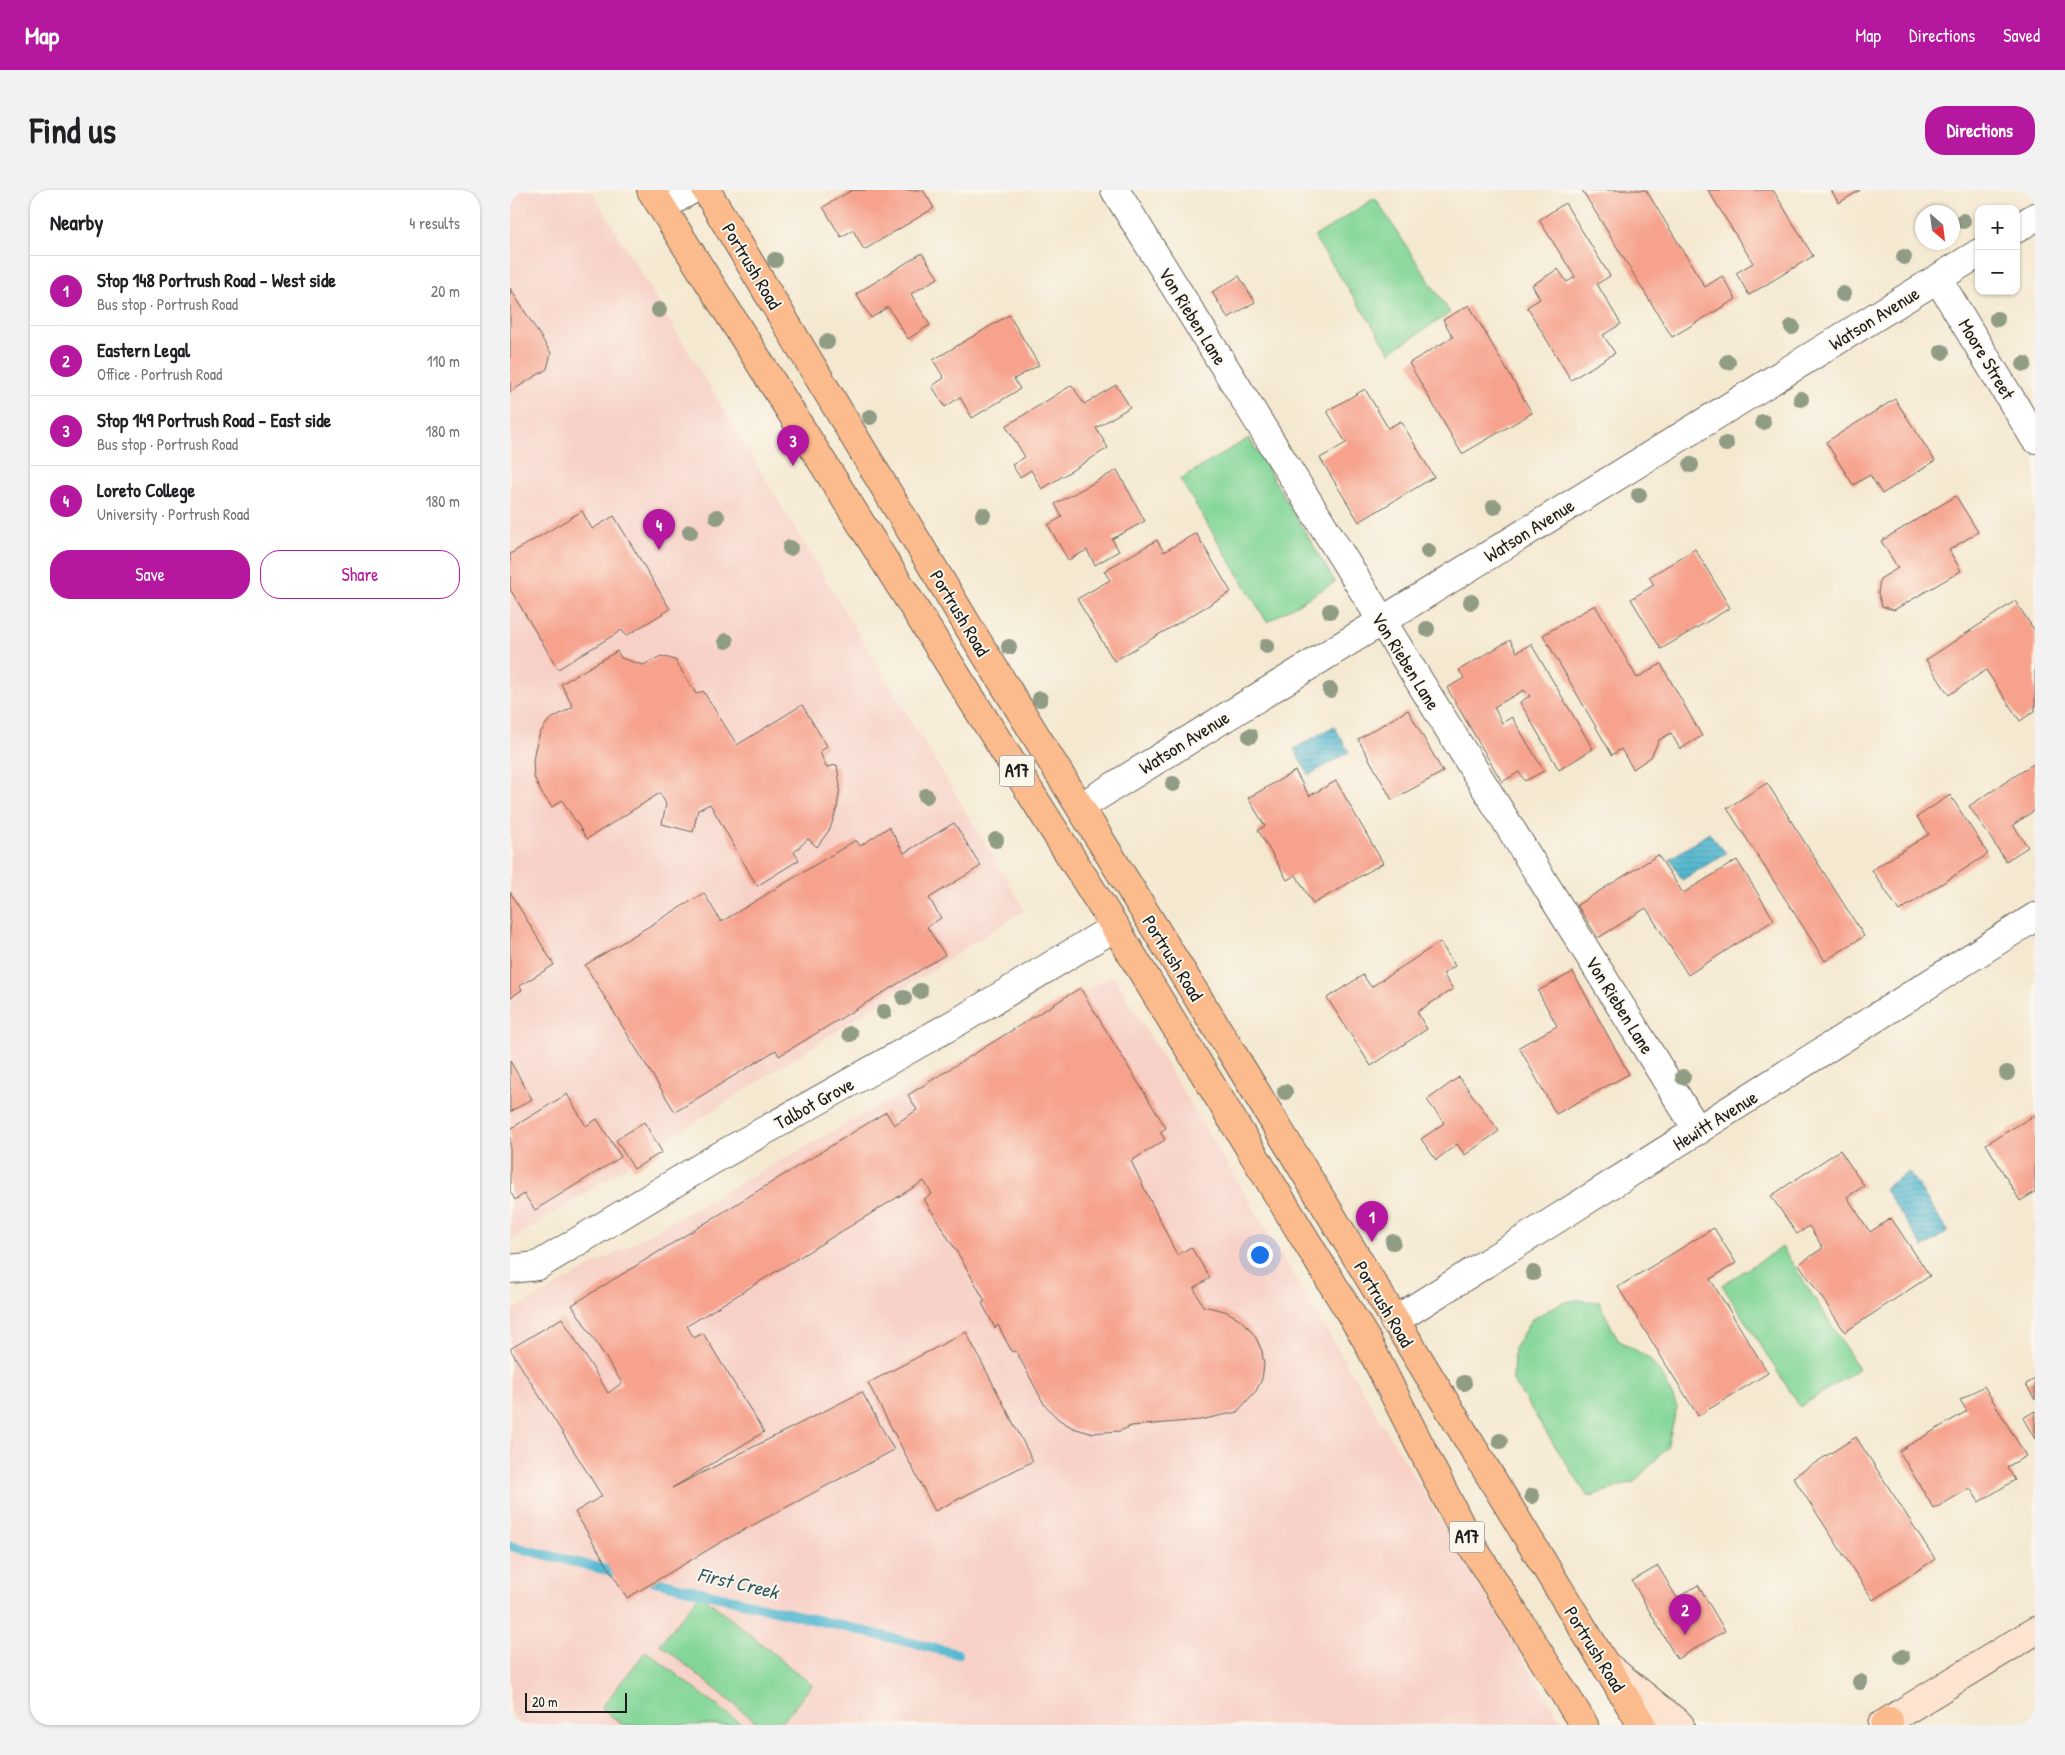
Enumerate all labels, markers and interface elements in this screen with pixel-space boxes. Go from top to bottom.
text: Map [25,19,59,51]
text: Map [1856,23,1881,48]
text: Directions [1909,23,1975,48]
text: Saved [2003,23,2040,48]
button: Directions [1925,106,2035,155]
text: Find us [30,107,116,154]
north arrow [1915,205,1960,250]
map controls [1975,205,2020,295]
button: + [1975,205,2020,250]
text: Nearby [50,208,103,237]
text: 4 results [409,212,460,234]
street label: Portrush Road [716,218,788,315]
button: − [1975,250,2020,295]
street label: Von Rieben Lane [1153,262,1234,370]
text: Stop 148 Portrush Road - West side [97,267,336,293]
text: 1 [63,280,69,302]
text: 20 m [431,280,460,302]
street label: Watson Avenue [1824,280,1924,356]
text: Bus stop · Portrush Road [97,293,238,315]
street label: Moore Street [1953,314,2022,405]
text: Eastern Legal [97,337,190,363]
text: 2 [62,350,70,372]
text: 110 m [427,350,460,372]
text: Office · Portrush Road [97,363,222,385]
text: Stop 149 Portrush Road - East side [97,407,331,433]
text: 3 [62,420,70,442]
text: 180 m [426,420,460,442]
pin: 3 [777,425,809,466]
text: Bus stop · Portrush Road [97,433,238,455]
text: Loreto College [97,477,195,503]
text: 4 [63,490,69,512]
text: 180 m [426,490,460,512]
street label: Watson Avenue [1479,492,1579,568]
text: University · Portrush Road [97,503,249,525]
pin: 4 [643,509,675,550]
button: Save [50,550,250,599]
button: Share [260,550,460,599]
street label: Portrush Road [924,565,996,662]
street label: Von Rieben Lane [1366,607,1447,715]
street label: Watson Avenue [1134,704,1234,780]
road number: A17 [1000,756,1034,786]
street label: Portrush Road [1136,910,1210,1006]
street label: Von Rieben Lane [1580,951,1661,1059]
street label: Talbot Grove [770,1070,859,1135]
street label: Hewitt Avenue [1668,1084,1763,1156]
pin: 1 [1356,1201,1388,1242]
your location [1247,1242,1273,1268]
street label: Portrush Road [1348,1256,1420,1353]
road number: A17 [1450,1521,1484,1552]
water label: First Creek [695,1560,783,1605]
pin: 2 [1669,1594,1701,1635]
street label: Portrush Road [1558,1601,1632,1697]
scale bar [525,1690,628,1713]
text: 20 m [532,1692,558,1711]

